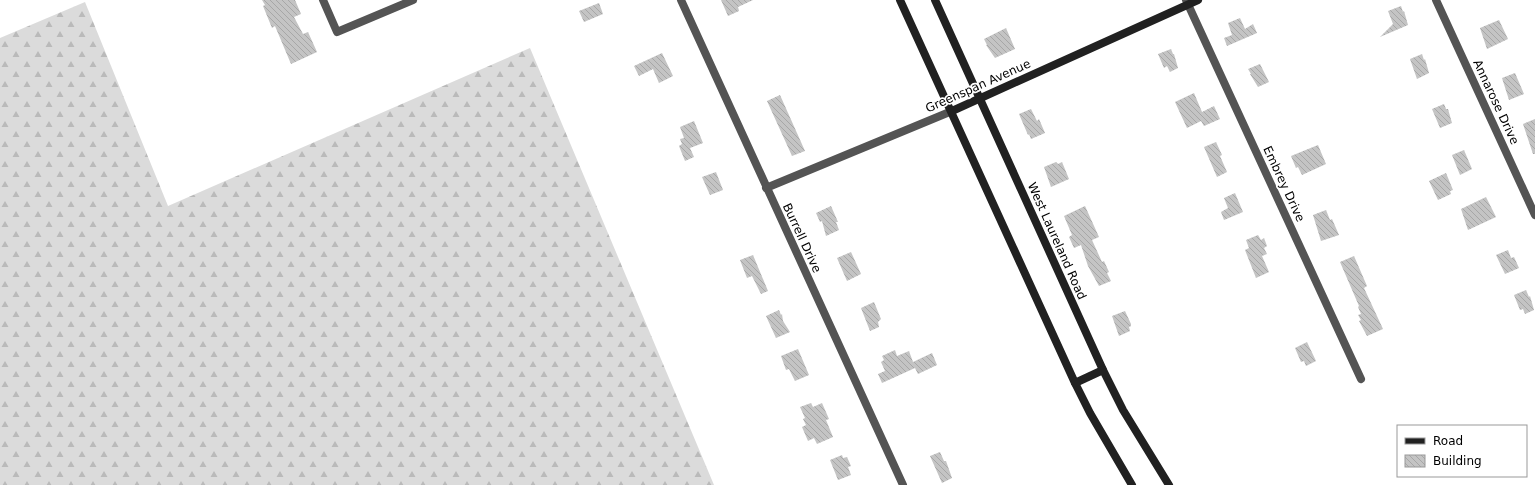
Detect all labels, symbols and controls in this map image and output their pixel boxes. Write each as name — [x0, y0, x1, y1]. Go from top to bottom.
street label: Greenspan Avenue — [923, 57, 1033, 115]
street label: Annarose Drive — [1470, 57, 1522, 147]
street label: Embrey Drive — [1260, 144, 1308, 224]
street label: West Laureland Road — [1025, 180, 1089, 302]
street label: Burrell Drive — [780, 201, 824, 275]
legend — [1397, 425, 1527, 477]
text: Road — [1433, 434, 1463, 448]
text: Building — [1433, 454, 1482, 468]

